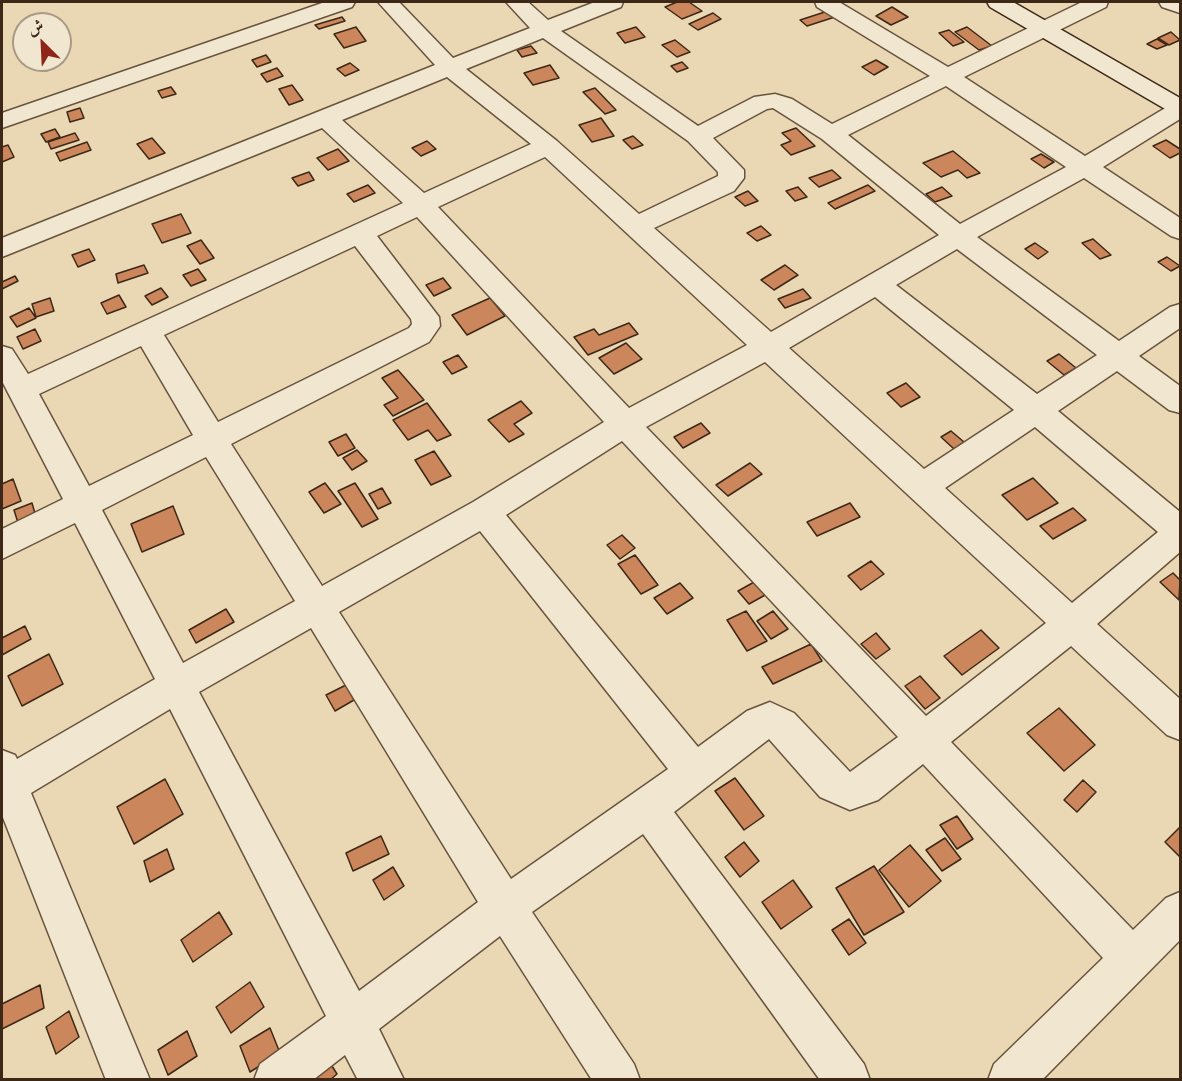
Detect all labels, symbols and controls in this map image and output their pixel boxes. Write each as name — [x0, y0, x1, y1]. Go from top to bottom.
north arrow — [12, 12, 72, 72]
text: ش — [24, 15, 47, 40]

